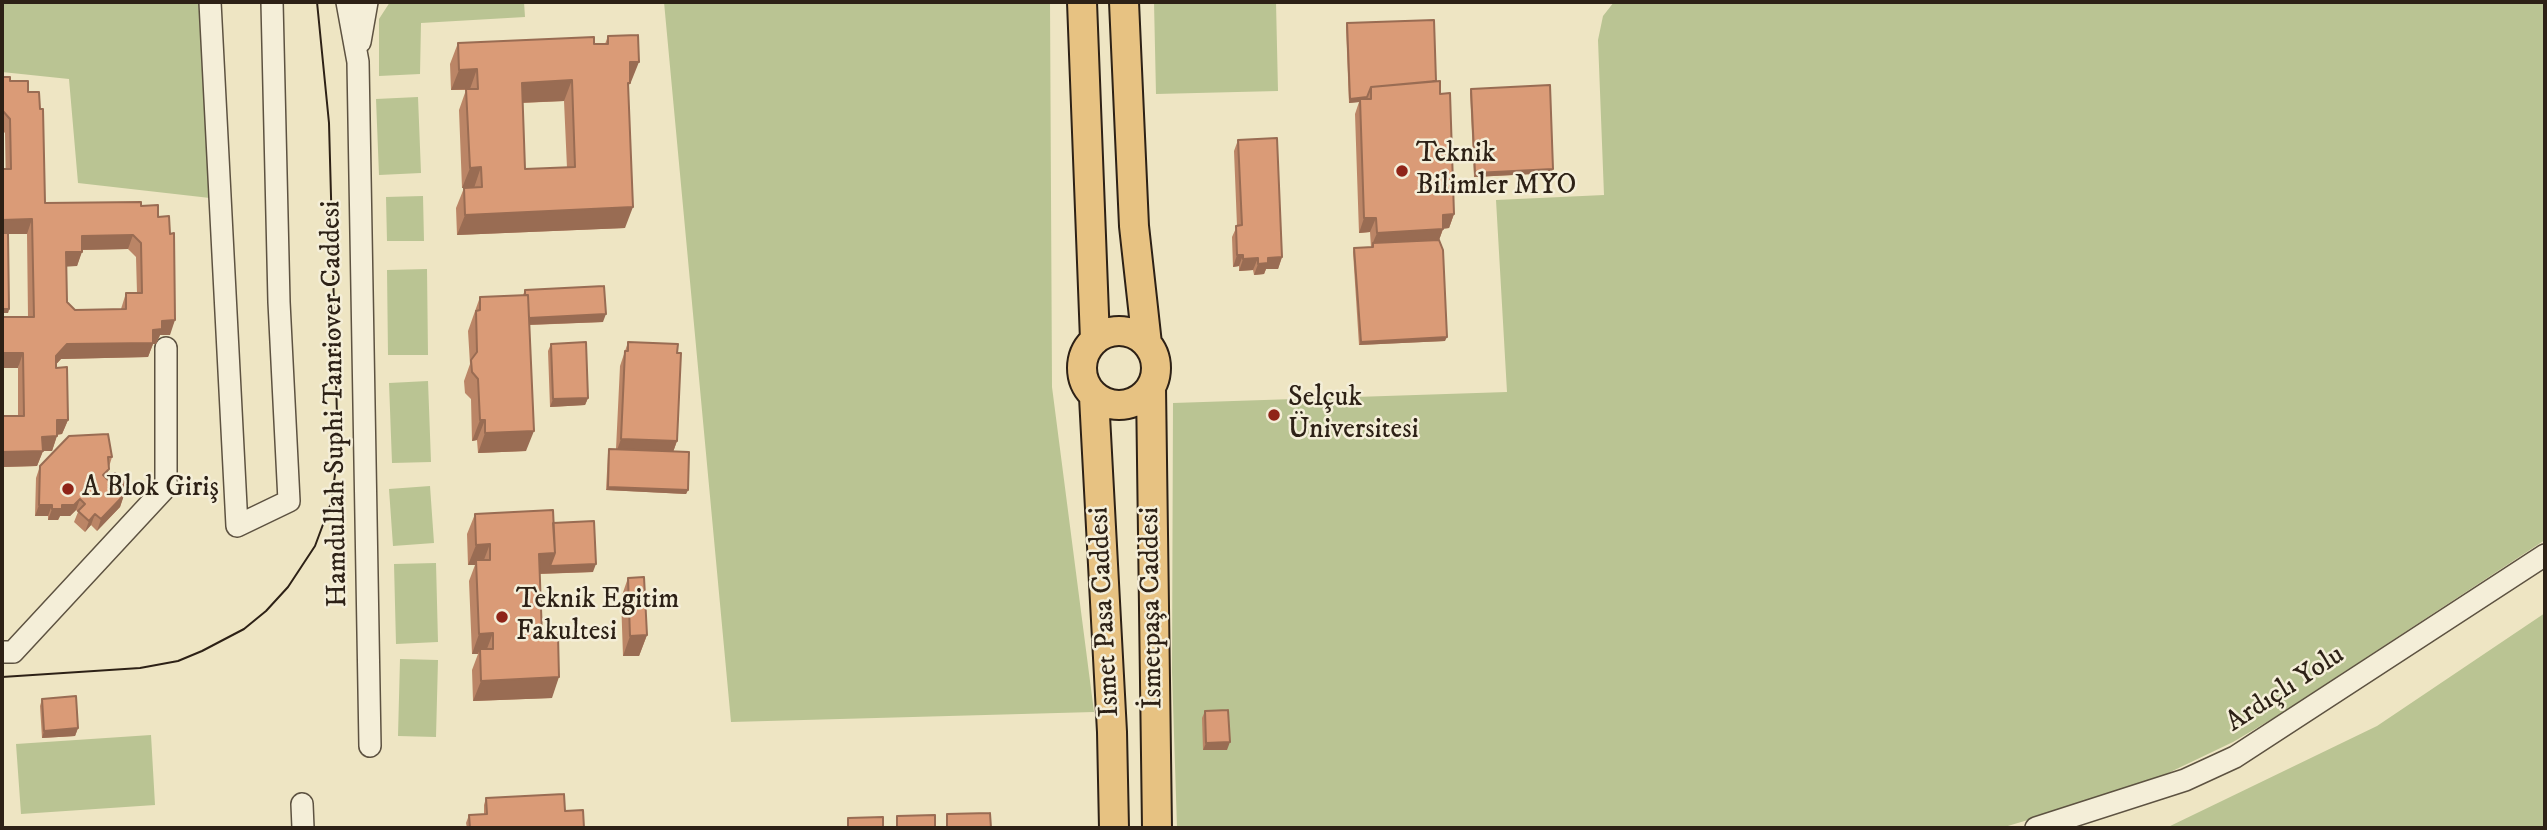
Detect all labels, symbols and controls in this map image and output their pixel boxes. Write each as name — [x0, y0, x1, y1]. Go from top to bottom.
place label: Teknik Bilimler MYO — [1416, 138, 1576, 204]
marker: Teknik Bilimler MYO — [1394, 163, 1410, 179]
street label: Hamdullah Suphi Tanriover Caddesi — [316, 200, 356, 608]
place label: Selçuk Üniversitesi — [1288, 382, 1419, 448]
marker: Selçuk Üniversitesi — [1266, 407, 1282, 423]
place label: A Blok Giriş — [82, 472, 219, 506]
marker: A Blok Giriş — [60, 481, 76, 497]
street label: Ismet Pasa Caddesi — [1084, 506, 1128, 718]
street label: İsmetpaşa Caddesi — [1134, 507, 1172, 709]
place label: Teknik Egitim Fakultesi — [516, 584, 679, 650]
marker: Teknik Egitim Fakultesi — [494, 609, 510, 625]
street label: Ardıçlı Yolu — [2221, 639, 2351, 741]

